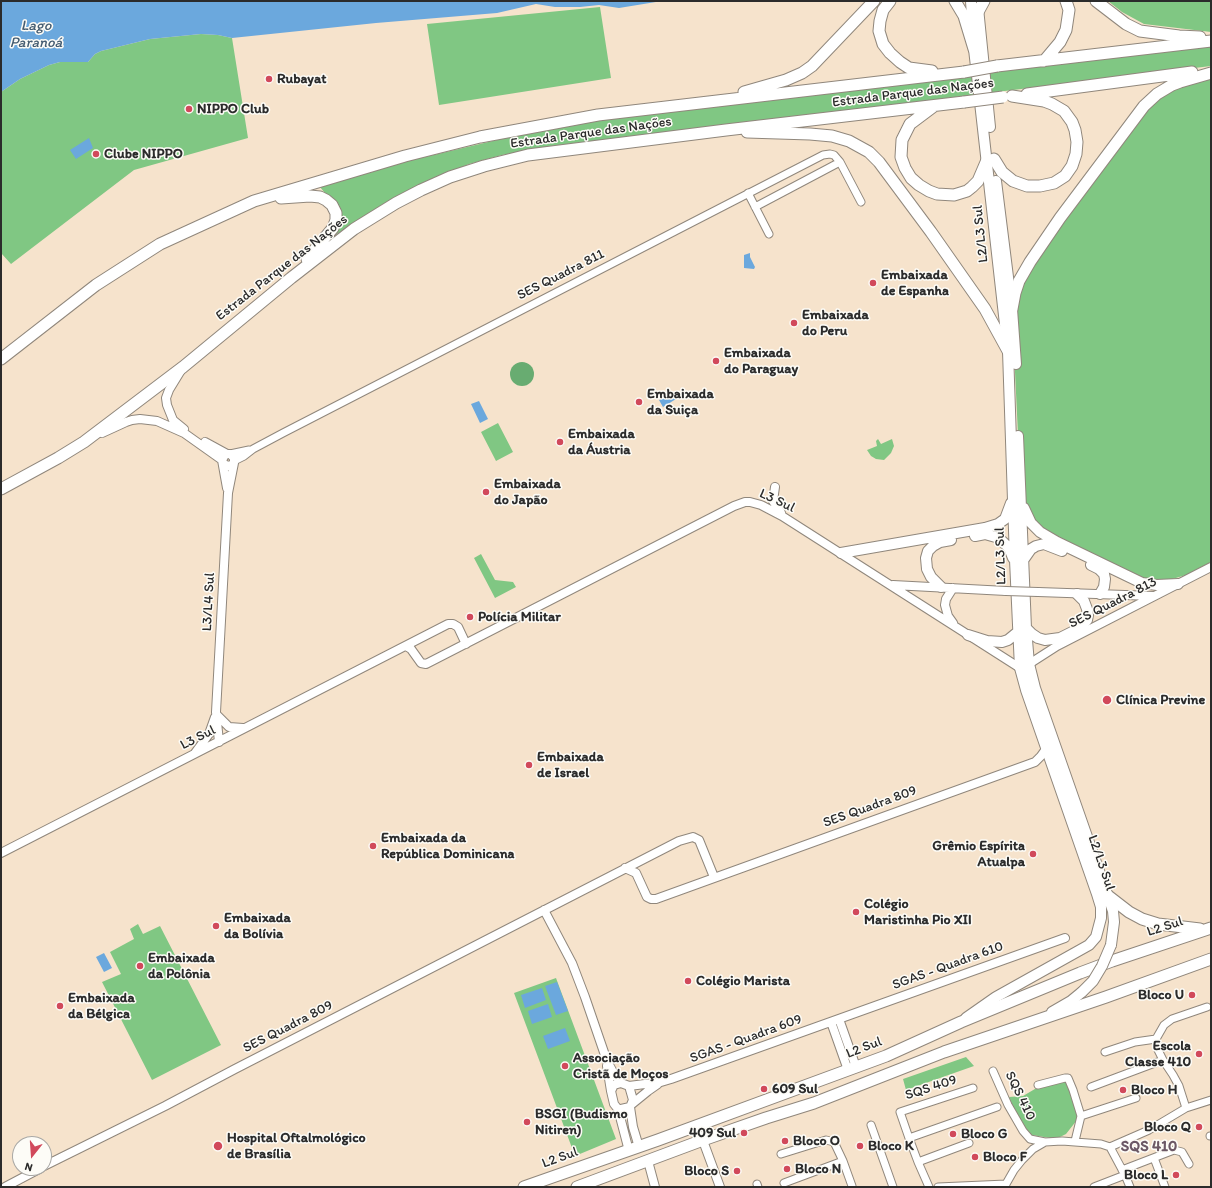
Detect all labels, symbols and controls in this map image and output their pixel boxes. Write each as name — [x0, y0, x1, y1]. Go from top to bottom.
water label: Lago Paranoá — [10, 17, 62, 52]
place label: Rubayat — [277, 71, 326, 87]
marker: Rubayat — [264, 74, 274, 84]
street label: Estrada Parque das Nações — [831, 75, 995, 111]
place label: NIPPO Club — [197, 101, 269, 117]
marker: NIPPO Club — [184, 104, 194, 114]
street label: Estrada Parque das Nações — [509, 113, 673, 153]
place label: Clube NIPPO — [104, 146, 183, 162]
marker: Clube NIPPO — [91, 149, 101, 159]
street label: L2/L3 Sul — [970, 204, 992, 264]
street label: Estrada Parque das Nações — [213, 211, 351, 325]
street label: SES Quadra 811 — [515, 246, 607, 304]
place label: Embaixada de Espanha — [881, 267, 949, 300]
marker: Embaixada de Espanha — [868, 278, 878, 288]
place label: Embaixada do Peru — [802, 307, 869, 340]
marker: Embaixada do Peru — [789, 318, 799, 328]
place label: Embaixada do Paraguay — [724, 345, 798, 378]
marker: Embaixada do Paraguay — [711, 356, 721, 366]
place label: Embaixada da Suiça — [647, 386, 714, 418]
marker: Embaixada da Suiça — [634, 397, 644, 407]
place label: Embaixada da Áustria — [568, 426, 635, 458]
marker: Embaixada da Áustria — [555, 437, 565, 447]
place label: Embaixada do Japão — [494, 476, 561, 508]
street label: L3 Sul — [756, 485, 798, 517]
marker: Embaixada do Japão — [481, 487, 491, 497]
street label: L2/L3 Sul — [992, 527, 1010, 585]
street label: L3/L4 Sul — [199, 572, 219, 632]
street label: SES Quadra 813 — [1066, 574, 1160, 632]
place label: Polícia Militar — [478, 609, 561, 625]
marker: Polícia Militar — [465, 612, 475, 622]
place label: Clínica Previne — [1116, 692, 1205, 708]
marker: Clínica Previne — [1101, 694, 1113, 706]
street label: L3 Sul — [178, 722, 218, 754]
place label: Embaixada de Israel — [537, 749, 604, 782]
marker: Embaixada de Israel — [524, 760, 534, 770]
street label: SES Quadra 809 — [821, 782, 919, 832]
place label: Embaixada da República Dominicana — [381, 830, 514, 862]
street label: L2/L3 Sul — [1084, 833, 1118, 893]
place label: Grêmio Espírita Atualpa — [932, 838, 1025, 870]
marker: Embaixada da República Dominicana — [368, 841, 378, 851]
marker: Grêmio Espírita Atualpa — [1028, 849, 1038, 859]
place label: Colégio Maristinha Pio XII — [864, 896, 972, 928]
marker: Colégio Maristinha Pio XII — [851, 907, 861, 917]
place label: Embaixada da Bolívia — [224, 910, 291, 942]
street label: L2 Sul — [1145, 913, 1185, 941]
marker: Embaixada da Bolívia — [211, 921, 221, 931]
street label: SGAS - Quadra 610 — [890, 938, 1006, 994]
place label: Embaixada da Polônia — [148, 950, 215, 982]
marker: Embaixada da Polônia — [135, 961, 145, 971]
place label: Colégio Marista — [696, 973, 790, 989]
marker: Colégio Marista — [683, 976, 693, 986]
place label: Bloco U — [1138, 987, 1184, 1003]
place label: Embaixada da Bélgica — [68, 990, 135, 1022]
marker: Bloco U — [1187, 990, 1197, 1000]
street label: SES Quadra 809 — [240, 997, 336, 1057]
marker: Embaixada da Bélgica — [55, 1001, 65, 1011]
street label: SGAS - Quadra 609 — [688, 1011, 804, 1067]
street label: L2 Sul — [844, 1034, 884, 1062]
place label: Escola Classe 410 — [1125, 1038, 1191, 1070]
marker: Escola Classe 410 — [1194, 1049, 1204, 1059]
place label: Associação Cristã de Moços — [573, 1050, 669, 1082]
marker: Associação Cristã de Moços — [560, 1061, 570, 1071]
street label: SQS 410 — [1001, 1069, 1039, 1123]
street label: SQS 409 — [903, 1072, 959, 1104]
place label: 609 Sul — [772, 1081, 818, 1097]
place label: Bloco H — [1131, 1082, 1177, 1098]
marker: 609 Sul — [759, 1084, 769, 1094]
marker: Bloco H — [1118, 1085, 1128, 1095]
place label: BSGI (Budismo Nitiren) — [535, 1106, 628, 1138]
marker: BSGI (Budismo Nitiren) — [522, 1117, 532, 1127]
place label: Bloco Q — [1144, 1119, 1191, 1135]
marker: Bloco Q — [1194, 1122, 1204, 1132]
place label: 409 Sul — [689, 1125, 736, 1141]
place label: Bloco G — [961, 1126, 1007, 1142]
marker: 409 Sul — [739, 1128, 749, 1138]
marker: Bloco G — [948, 1129, 958, 1139]
place label: Hospital Oftalmológico de Brasília — [227, 1130, 366, 1162]
place label: Bloco O — [793, 1133, 840, 1149]
north arrow — [12, 1136, 52, 1176]
marker: Bloco O — [780, 1136, 790, 1146]
place label: Bloco K — [868, 1138, 914, 1154]
district label: SQS 410 — [1121, 1138, 1177, 1156]
marker: Hospital Oftalmológico de Brasília — [212, 1140, 224, 1152]
marker: Bloco K — [855, 1141, 865, 1151]
street label: L2 Sul — [540, 1144, 580, 1172]
place label: Bloco F — [983, 1149, 1027, 1165]
marker: Bloco F — [970, 1152, 980, 1162]
text: N — [23, 1160, 34, 1174]
place label: Bloco N — [795, 1161, 841, 1177]
place label: Bloco S — [684, 1163, 729, 1179]
marker: Bloco N — [782, 1164, 792, 1174]
marker: Bloco S — [732, 1166, 742, 1176]
place label: Bloco L — [1124, 1167, 1168, 1183]
marker: Bloco L — [1171, 1170, 1181, 1180]

